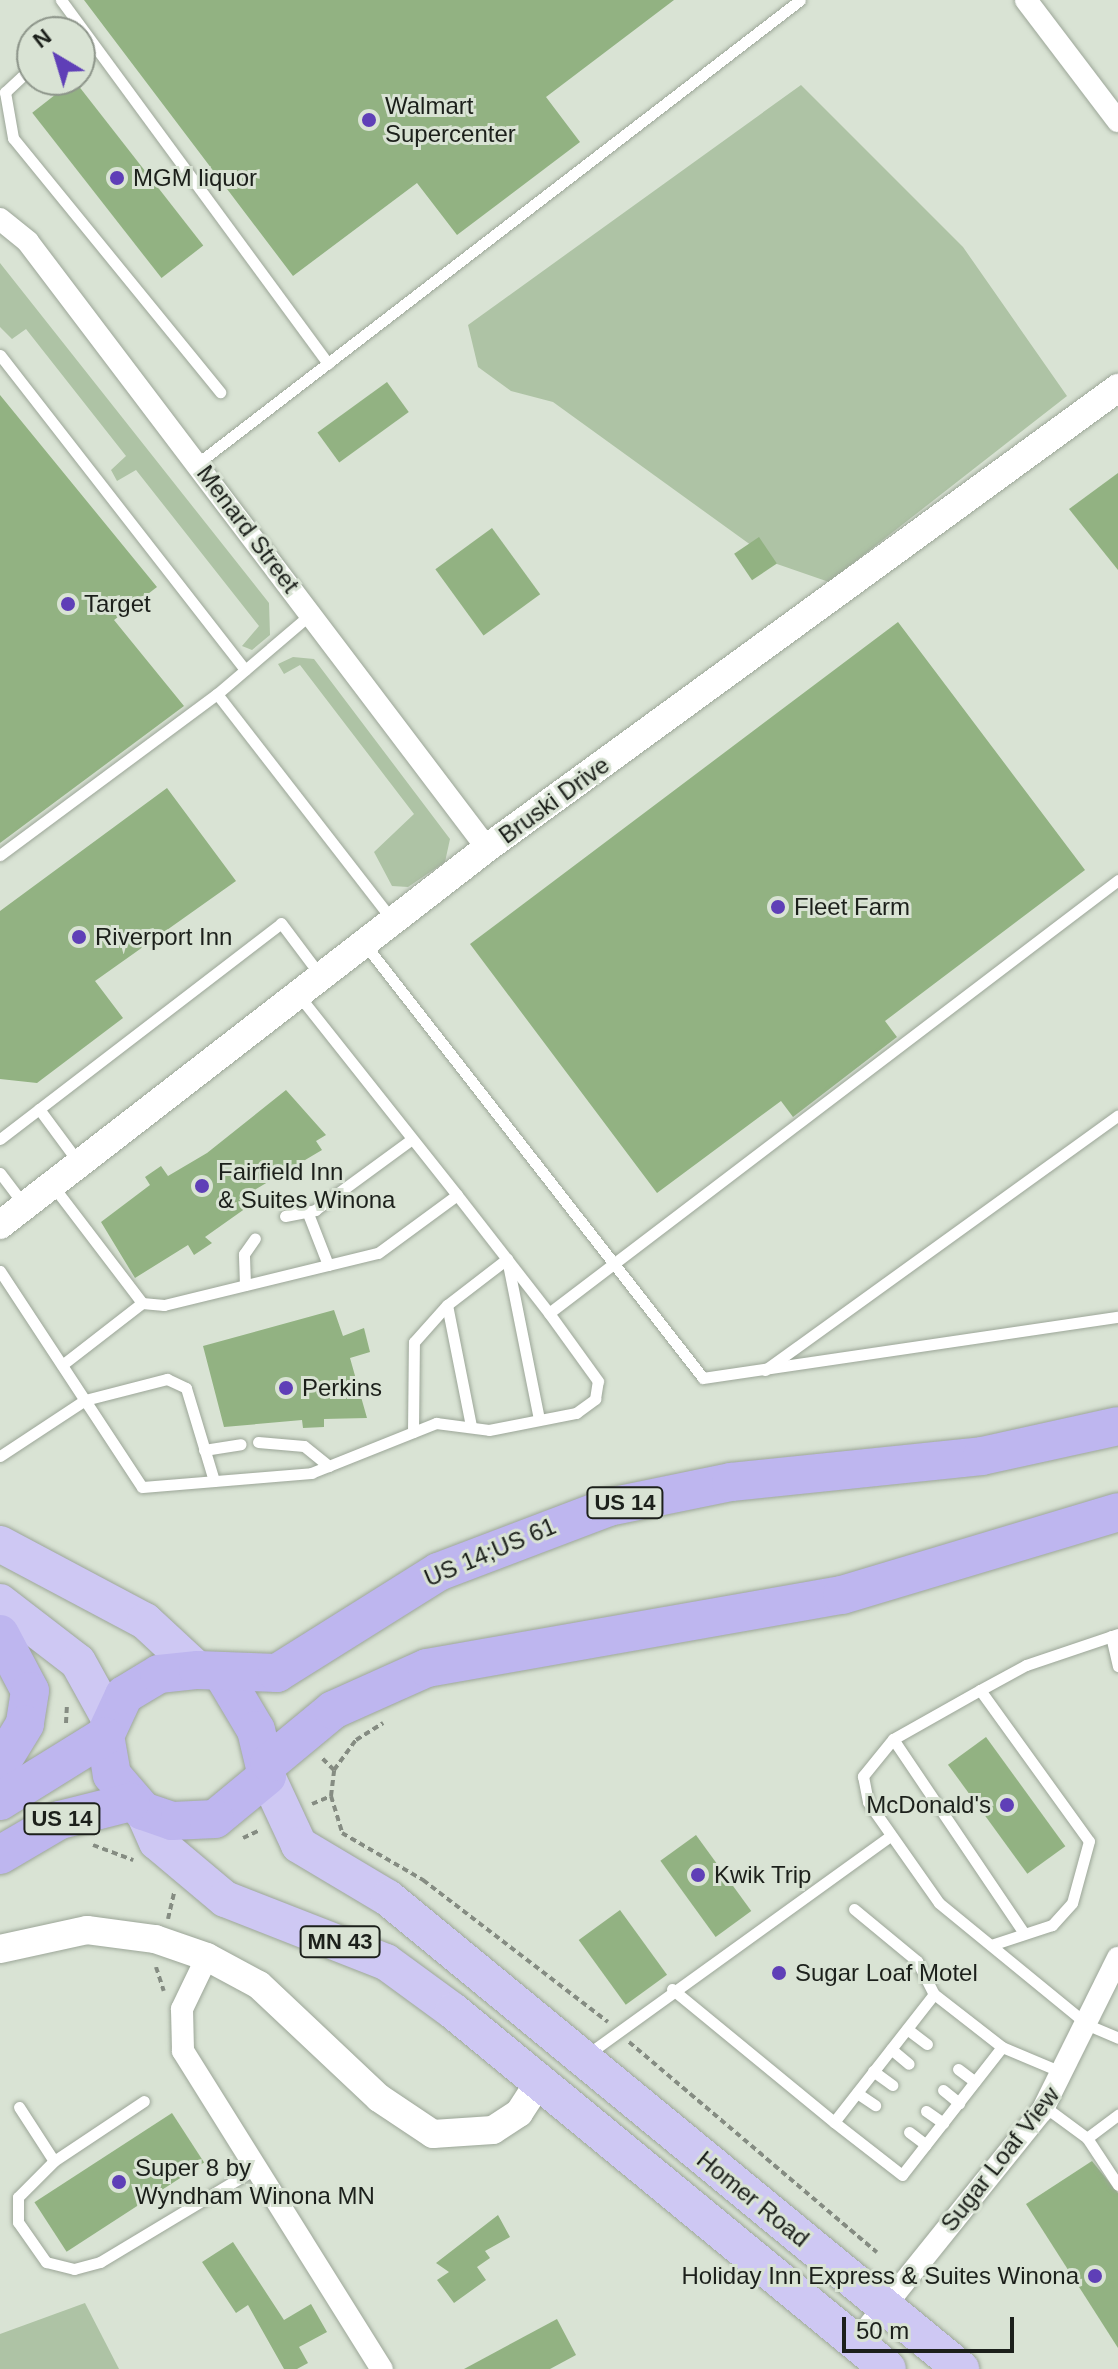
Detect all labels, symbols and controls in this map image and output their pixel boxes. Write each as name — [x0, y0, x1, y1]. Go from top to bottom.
north arrow — [16, 16, 96, 96]
text: N — [28, 24, 56, 53]
place label: Walmart Supercenter — [385, 92, 516, 148]
marker: Walmart Supercenter — [360, 111, 378, 129]
place label: MGM liquor — [133, 164, 257, 192]
marker: MGM liquor — [108, 169, 126, 187]
street label: Menard Street — [191, 460, 305, 598]
place label: Target — [84, 590, 151, 618]
marker: Target — [59, 595, 77, 613]
street label: Bruski Drive — [493, 750, 615, 850]
place label: Fleet Farm — [794, 893, 910, 921]
marker: Fleet Farm — [769, 898, 787, 916]
place label: Riverport Inn — [95, 923, 232, 951]
marker: Riverport Inn — [70, 928, 88, 946]
place label: Fairfield Inn & Suites Winona — [218, 1158, 395, 1214]
marker: Fairfield Inn & Suites Winona — [193, 1177, 211, 1195]
place label: Perkins — [302, 1374, 382, 1402]
marker: Perkins — [277, 1379, 295, 1397]
road number: US 14 — [585, 1485, 665, 1521]
street label: US 14;US 61 — [420, 1511, 560, 1593]
place label: McDonald's — [866, 1791, 991, 1819]
marker: McDonald's — [998, 1796, 1016, 1814]
road number: US 14 — [22, 1801, 102, 1837]
place label: Kwik Trip — [714, 1861, 812, 1889]
marker: Kwik Trip — [689, 1866, 707, 1884]
road number: MN 43 — [298, 1924, 382, 1960]
place label: Sugar Loaf Motel — [795, 1959, 978, 1987]
marker: Sugar Loaf Motel — [770, 1964, 788, 1982]
street label: Sugar Loaf View — [935, 2081, 1065, 2237]
street label: Homer Road — [691, 2145, 815, 2253]
place label: Super 8 by Wyndham Winona MN — [135, 2154, 375, 2210]
marker: Super 8 by Wyndham Winona MN — [110, 2173, 128, 2191]
place label: Holiday Inn Express & Suites Winona — [681, 2262, 1079, 2290]
marker: Holiday Inn Express & Suites Winona — [1086, 2267, 1104, 2285]
scale bar — [846, 2301, 1018, 2351]
text: 50 m — [856, 2317, 909, 2344]

